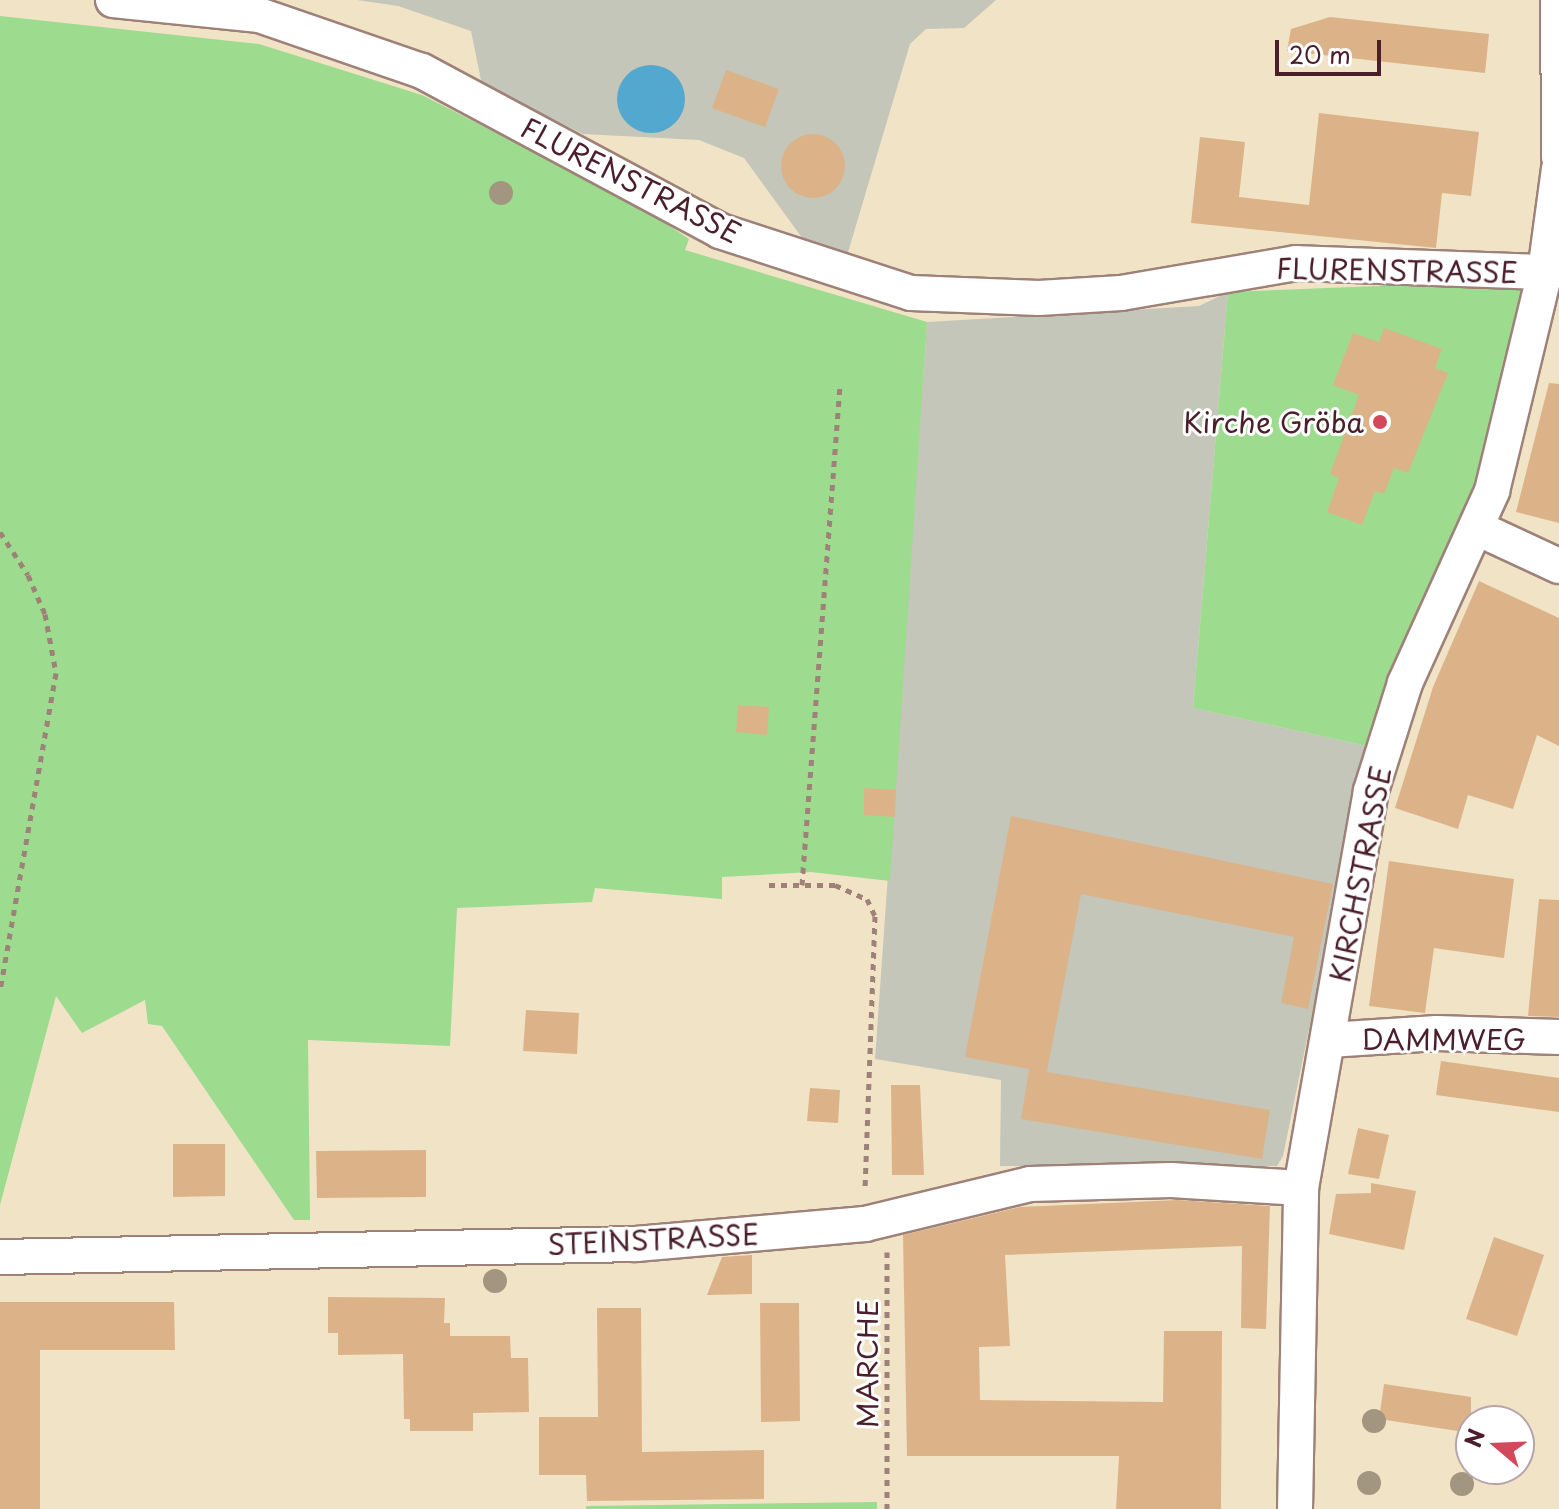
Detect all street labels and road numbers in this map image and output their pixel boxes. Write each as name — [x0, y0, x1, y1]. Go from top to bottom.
street label: FLURENSTRASSE — [515, 110, 747, 250]
street label: FLURENSTRASSE — [1276, 251, 1518, 289]
street label: KIRCHSTRASSE — [1323, 763, 1397, 985]
street label: DAMMWEG — [1362, 1022, 1526, 1056]
street label: STEINSTRASSE — [546, 1217, 760, 1261]
street label: MARCHE — [850, 1300, 884, 1428]

